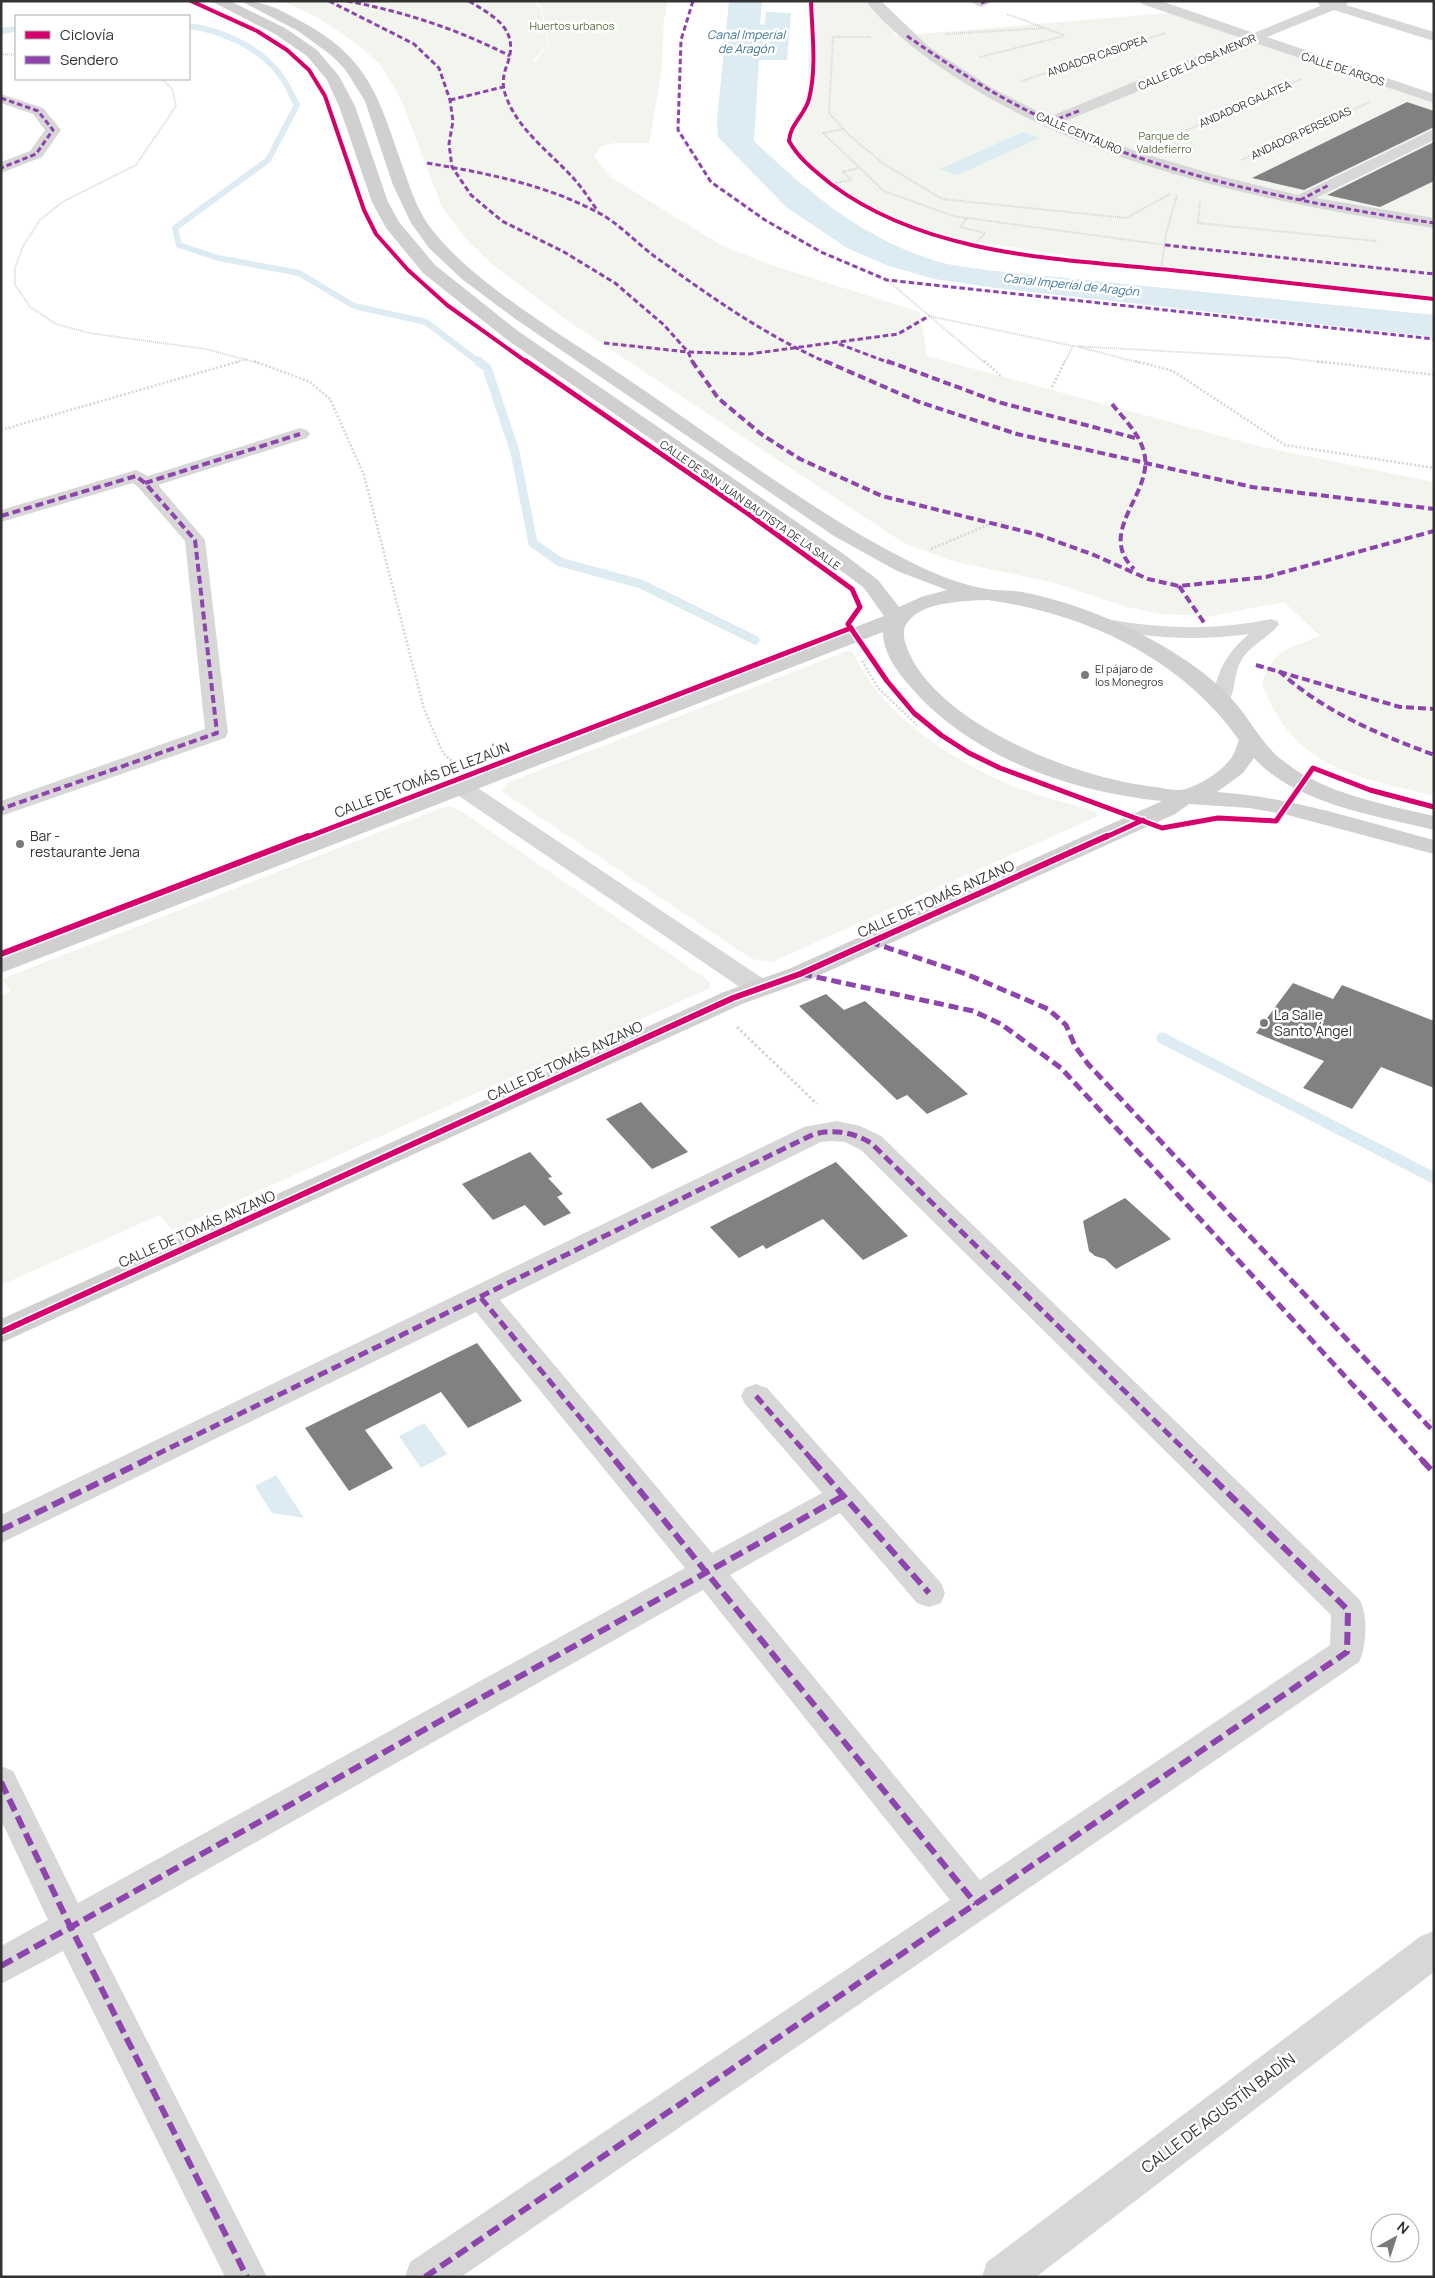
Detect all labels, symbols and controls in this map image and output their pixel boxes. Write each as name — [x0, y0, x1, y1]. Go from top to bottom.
legend — [15, 15, 190, 80]
park label: Huertos urbanos — [530, 18, 615, 33]
text: Ciclovía — [60, 24, 114, 45]
water label: Canal Imperial de Aragón — [707, 26, 787, 57]
street label: CALLE DE LA OSA MENOR — [1136, 30, 1258, 93]
street label: ANDADOR CASIOPEA — [1045, 31, 1149, 80]
street label: CALLE DE ARGOS — [1300, 48, 1387, 89]
text: Sendero — [60, 49, 119, 70]
street label: ANDADOR GALATEA — [1196, 76, 1293, 131]
street label: ANDADOR PERSEIDAS — [1248, 103, 1354, 162]
street label: CALLE CENTAURO — [1034, 108, 1124, 157]
park label: Parque de Valdefierro — [1136, 128, 1192, 156]
water label: Canal Imperial de Aragón — [1002, 269, 1141, 300]
street label: CALLE DE SAN JUAN BAUTISTA DE LA SALLE — [657, 436, 844, 573]
place label: El pájaro de los Monegros — [1095, 661, 1163, 689]
marker: El pájaro de los Monegros — [1079, 669, 1091, 681]
street label: CALLE DE TOMÁS DE LEZAÚN — [332, 737, 512, 822]
place label: Bar - restaurante Jena — [30, 826, 140, 861]
marker: Bar - restaurante Jena — [14, 838, 26, 850]
street label: CALLE DE TOMÁS ANZANO — [854, 855, 1017, 942]
place label: La Salle Santo Ángel — [1274, 1005, 1352, 1040]
street label: CALLE DE TOMÁS ANZANO — [484, 1016, 646, 1105]
marker: La Salle Santo Ángel — [1258, 1017, 1270, 1029]
street label: CALLE DE TOMÁS ANZANO — [115, 1185, 278, 1272]
street label: CALLE DE AGUSTÍN BADÍN — [1137, 2048, 1299, 2178]
north arrow — [1370, 2213, 1420, 2263]
text: N — [1394, 2217, 1413, 2238]

